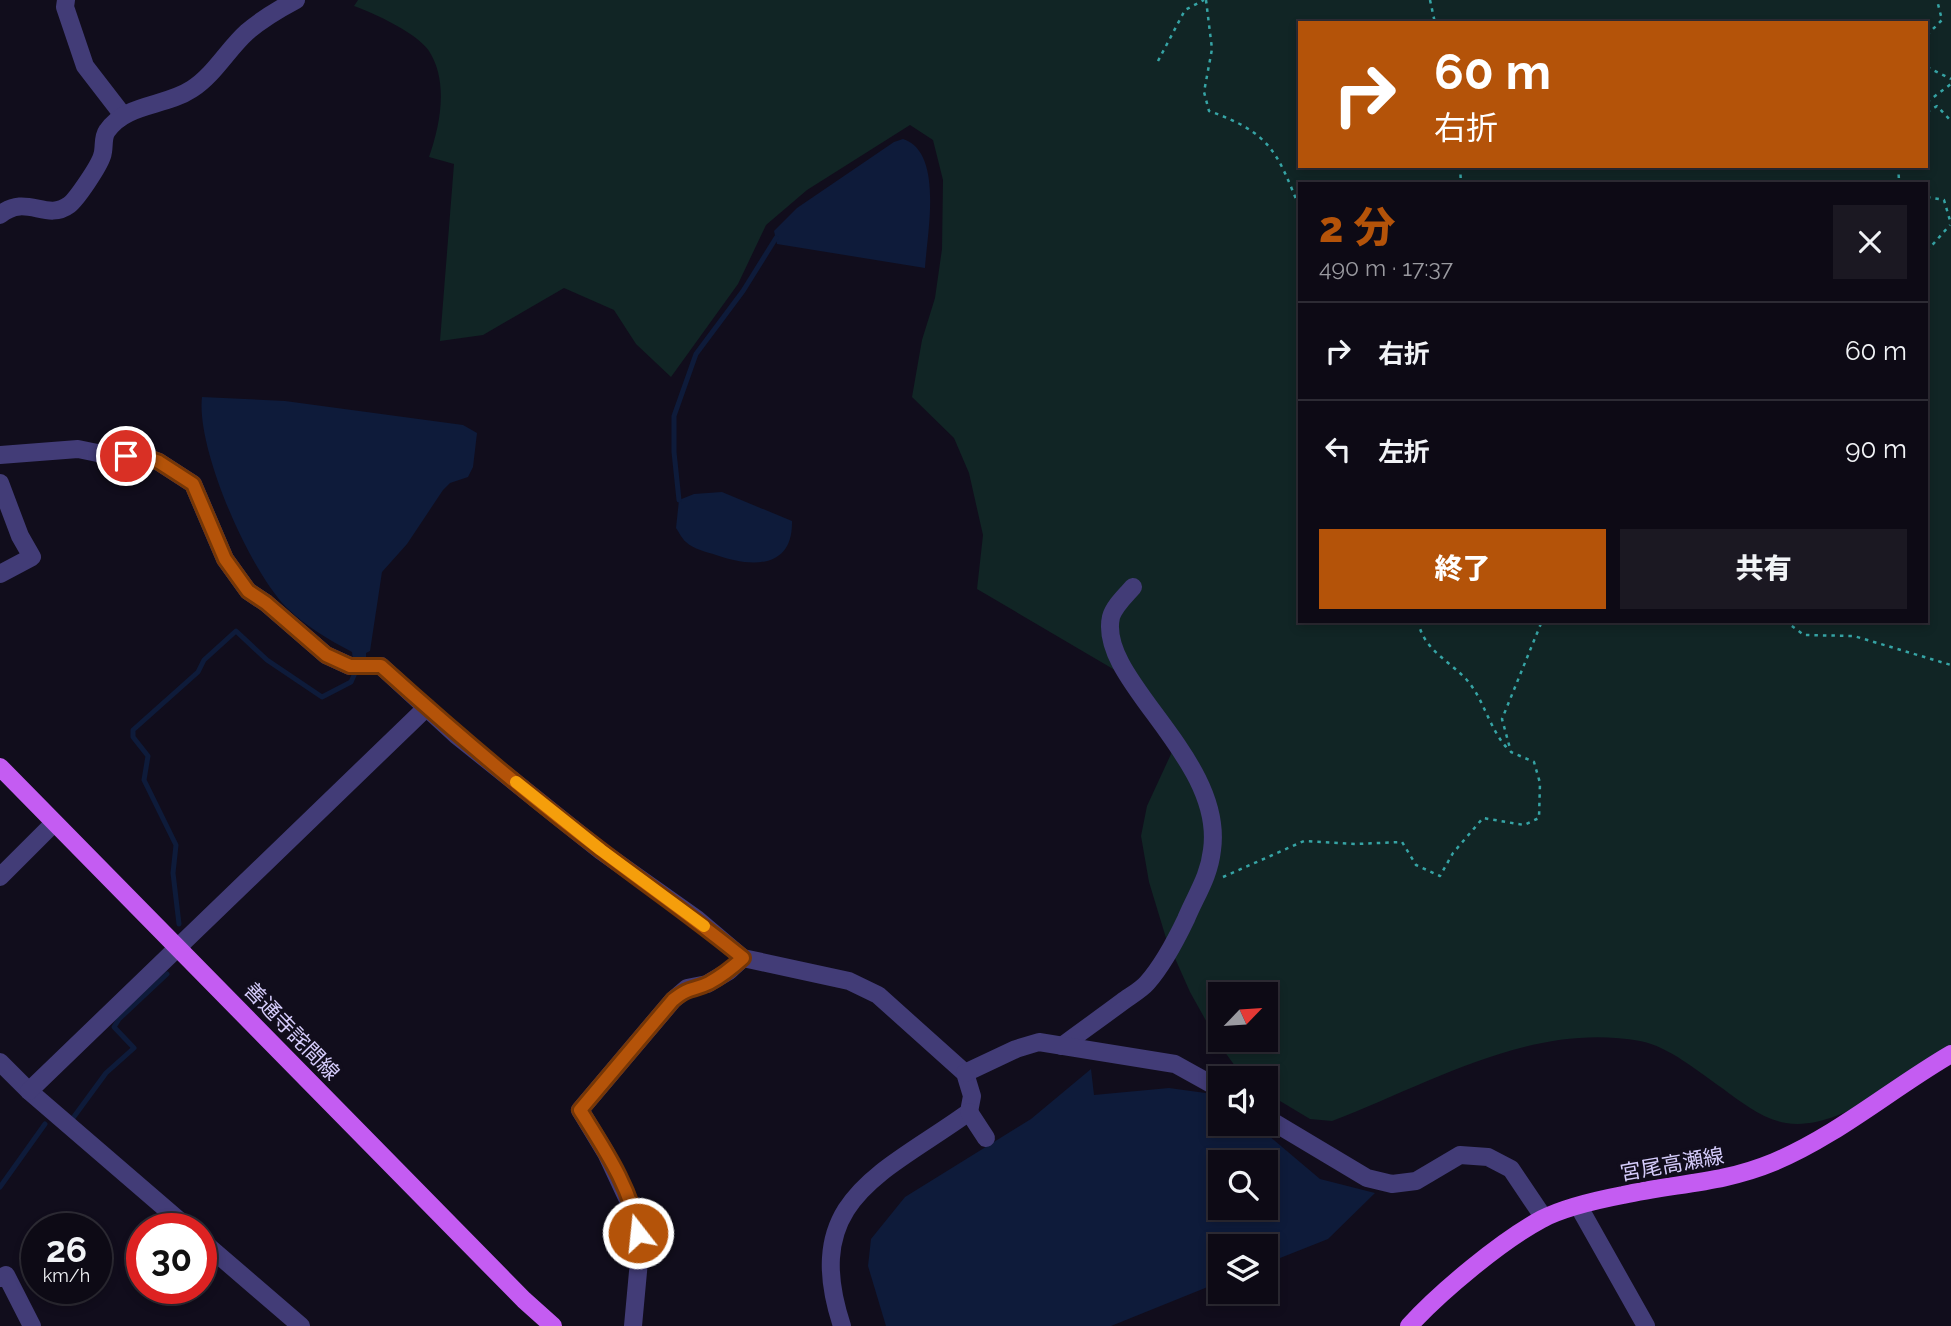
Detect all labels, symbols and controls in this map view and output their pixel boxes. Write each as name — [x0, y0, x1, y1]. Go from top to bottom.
text: 60 m — [1434, 43, 1551, 100]
icon: right — [1319, 49, 1410, 140]
text: 右折 — [1434, 109, 1498, 146]
text: 2 分 — [1319, 203, 1395, 252]
button: close — [1833, 205, 1907, 279]
text: 490 m · 17:37 — [1319, 254, 1453, 281]
icon: right — [1319, 332, 1357, 370]
text: 60 m — [1845, 336, 1907, 366]
text: 右折 — [1378, 339, 1430, 369]
pin — [96, 426, 156, 486]
icon: left — [1319, 430, 1357, 468]
text: 90 m — [1845, 434, 1907, 464]
icon: arrive — [107, 437, 145, 475]
text: 左折 — [1378, 437, 1430, 467]
button: 終了 — [1319, 529, 1606, 609]
button: 共有 — [1620, 529, 1907, 609]
street label: 善通寺詫間線 — [239, 977, 345, 1085]
north arrow — [1208, 982, 1278, 1052]
map controls — [1208, 982, 1278, 1304]
button: sound — [1208, 1066, 1278, 1136]
street label: 宮尾高瀬線 — [1618, 1143, 1726, 1185]
button: search — [1208, 1150, 1278, 1220]
position arrow — [601, 1196, 675, 1270]
speed limit sign: 30 — [126, 1213, 217, 1304]
text: 26 — [46, 1229, 87, 1270]
button: layers — [1208, 1234, 1278, 1304]
text: km/h — [43, 1265, 90, 1286]

